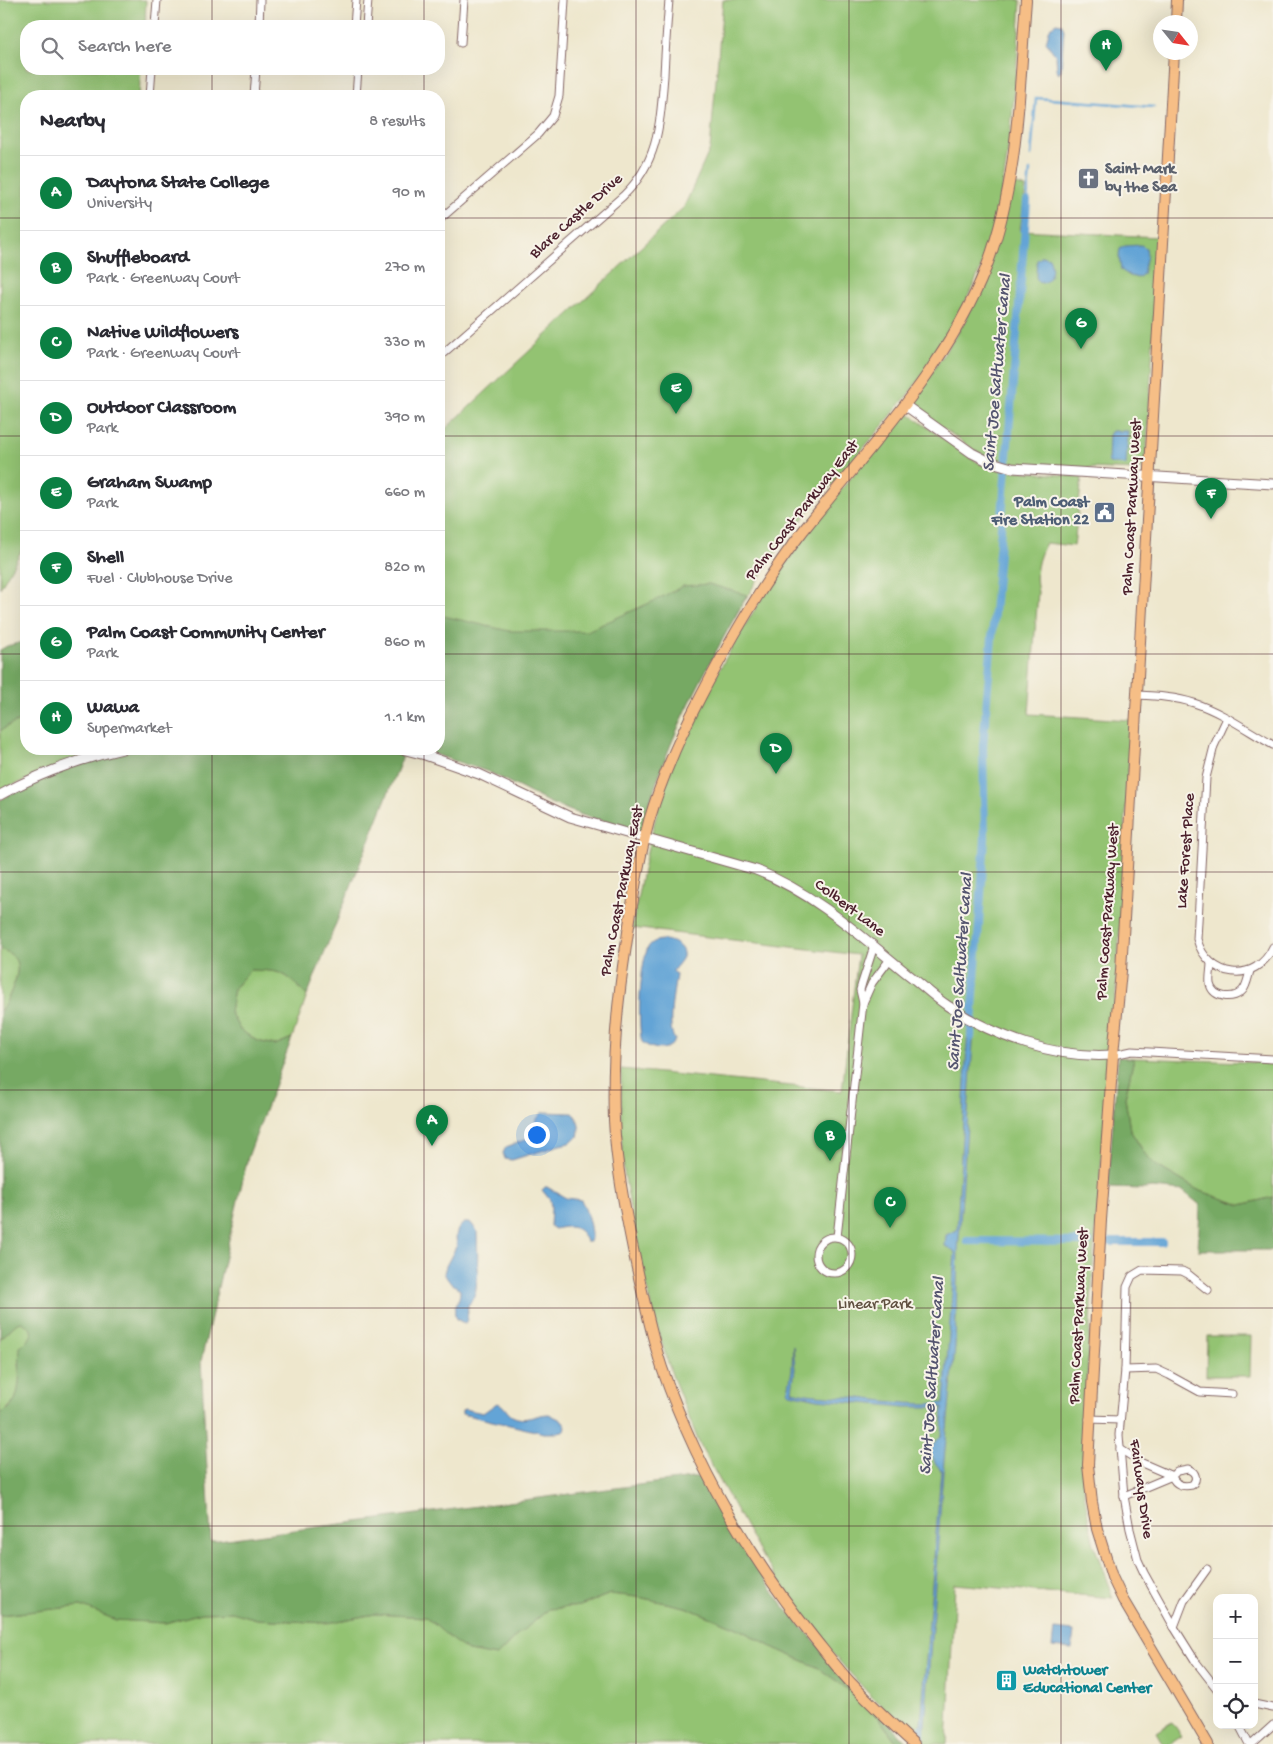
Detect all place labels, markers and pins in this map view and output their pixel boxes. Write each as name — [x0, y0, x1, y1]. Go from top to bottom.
pin: H — [1090, 30, 1122, 71]
place label: Saint Mark by the Sea — [1104, 161, 1178, 198]
church icon: Saint Mark by the Sea — [1077, 167, 1101, 191]
pin: G — [1065, 308, 1097, 349]
pin: E — [660, 373, 692, 414]
pin: F — [1195, 478, 1227, 519]
place label: Palm Coast Fire Station 22 — [990, 494, 1090, 531]
public building icon: Palm Coast Fire Station 22 — [1093, 500, 1117, 524]
pin: D — [760, 733, 792, 774]
pin: A — [416, 1105, 448, 1146]
pin: B — [814, 1120, 846, 1161]
pin: C — [874, 1187, 906, 1228]
place label: Watchtower Educational Center — [1022, 1662, 1154, 1699]
building icon: Watchtower Educational Center — [995, 1668, 1019, 1692]

